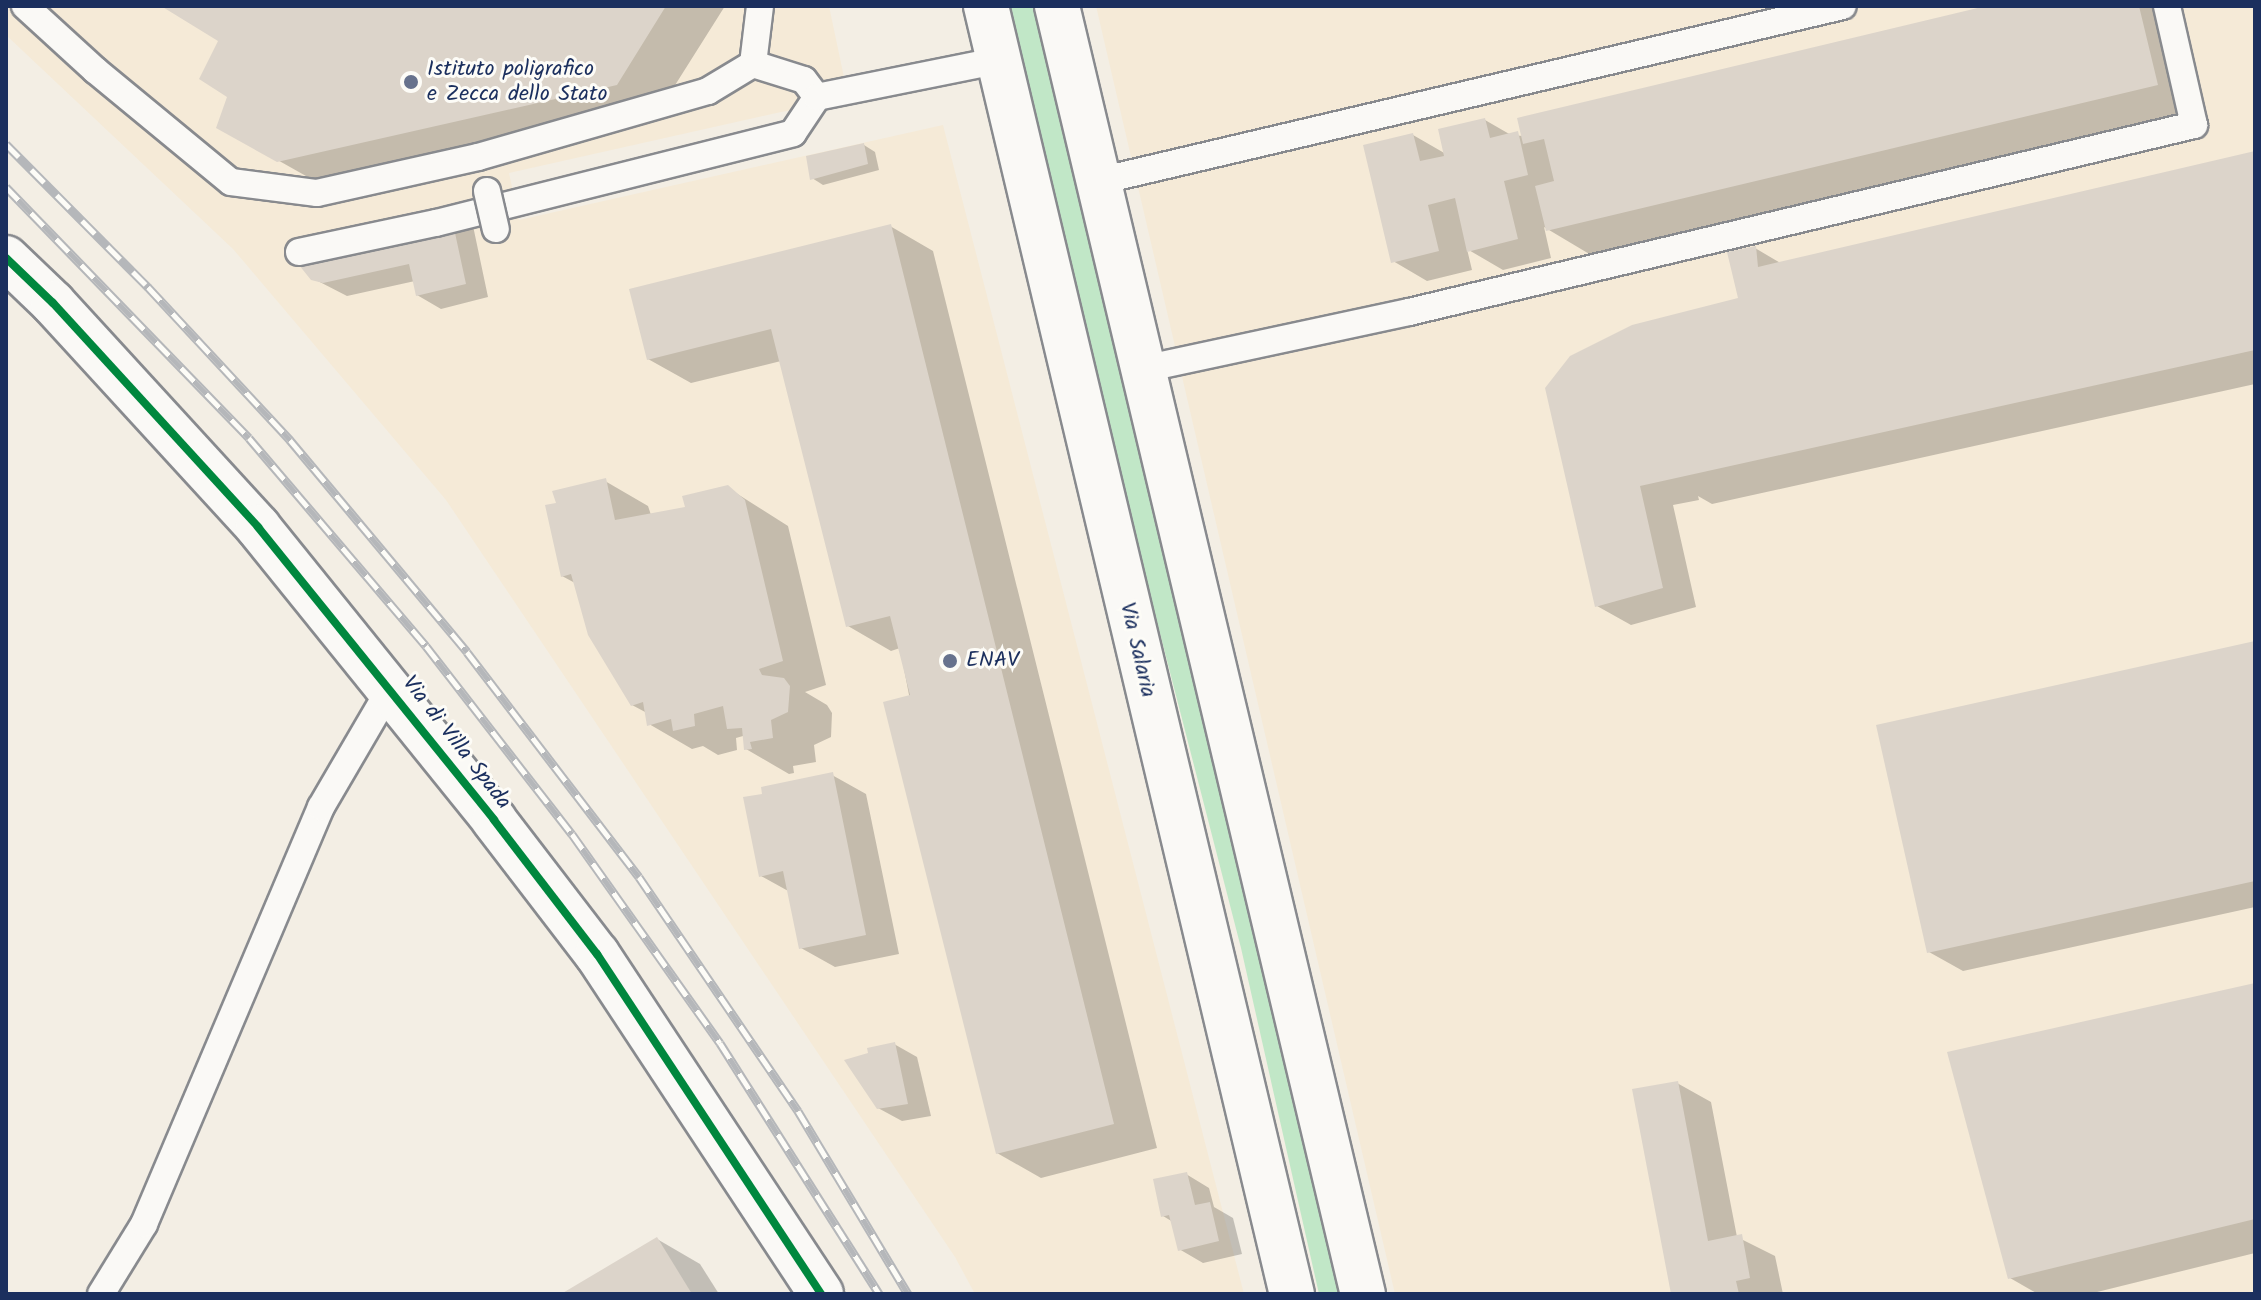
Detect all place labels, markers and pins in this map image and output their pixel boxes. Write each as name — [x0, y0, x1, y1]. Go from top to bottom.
place label: Istituto poligrafico e Zecca dello Stato — [427, 56, 607, 108]
marker: Istituto poligrafico e Zecca dello Stato — [402, 73, 420, 91]
place label: ENAV — [966, 648, 1019, 674]
marker: ENAV — [941, 652, 959, 670]

